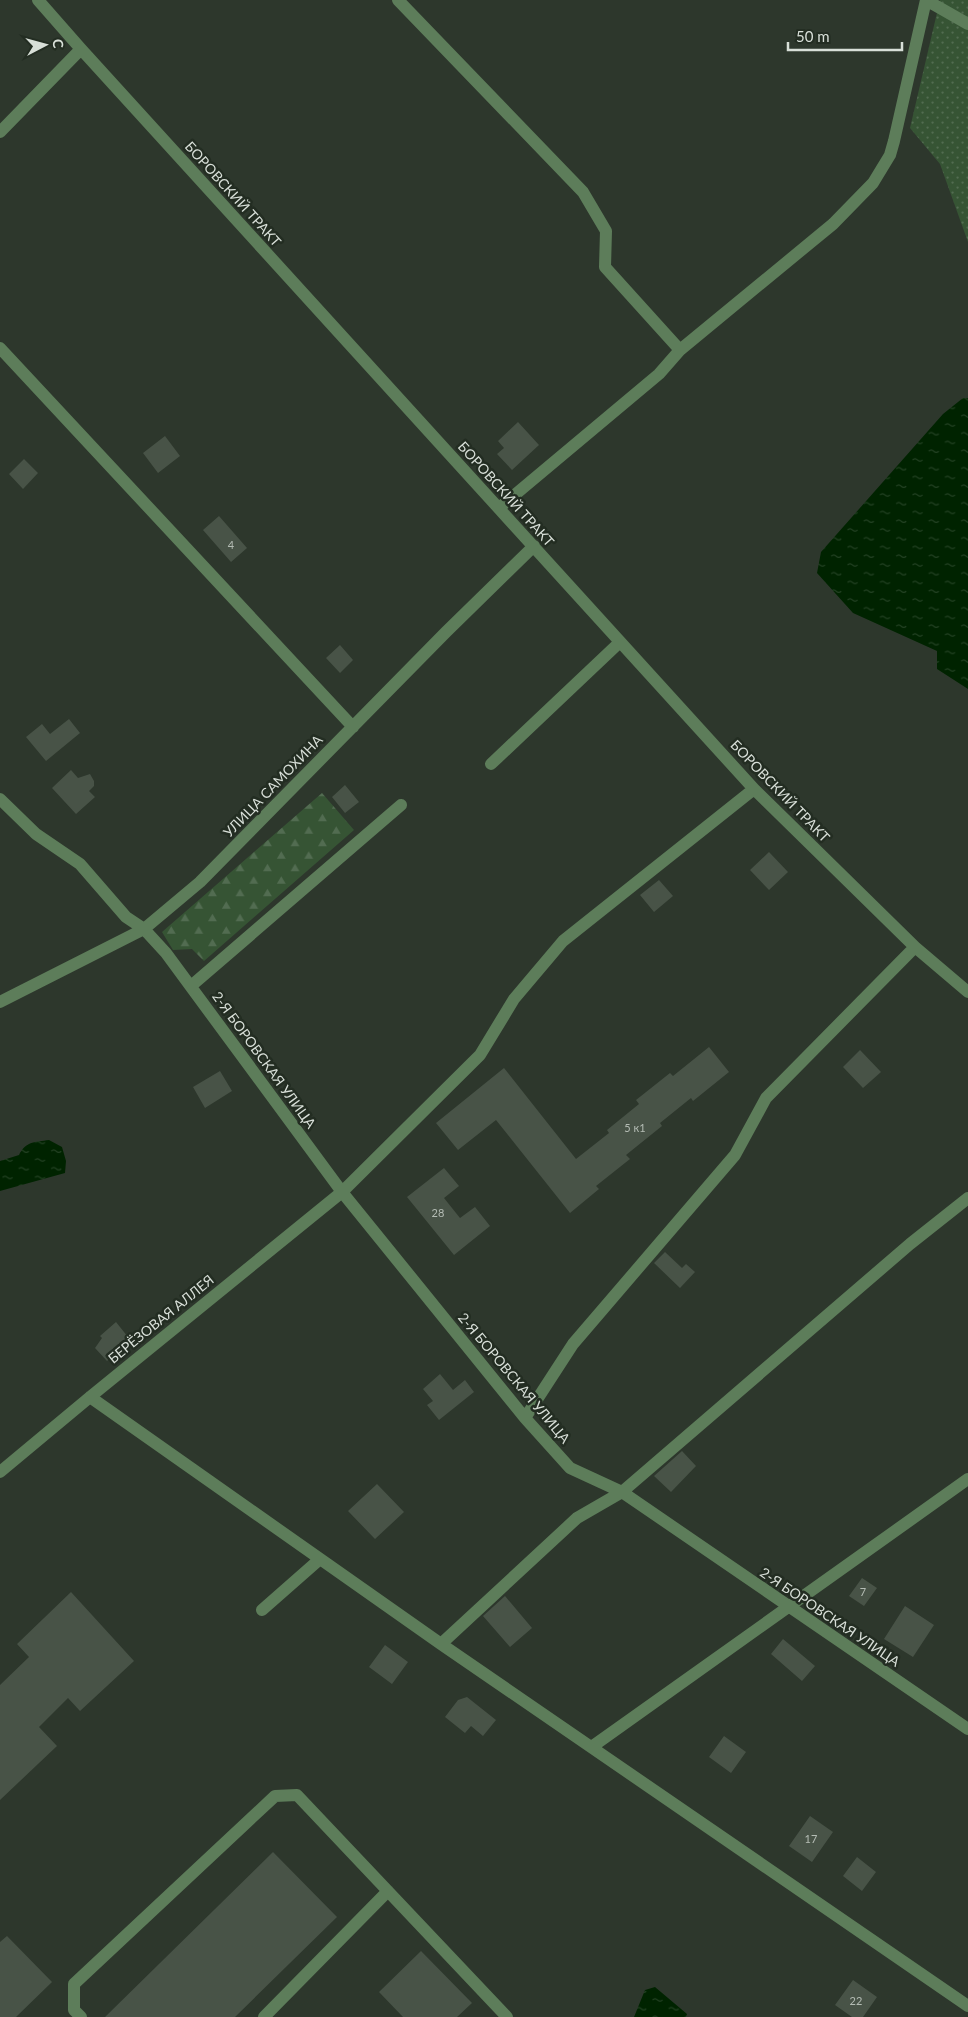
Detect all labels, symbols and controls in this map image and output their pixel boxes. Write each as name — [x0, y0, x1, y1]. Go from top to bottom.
north arrow — [20, 20, 70, 70]
scale bar — [788, 20, 902, 52]
text: 50 m — [796, 27, 830, 45]
text: С — [49, 38, 67, 50]
street label: БОРОВСКИЙ ТРАКТ — [182, 138, 285, 250]
street label: БОРОВСКИЙ ТРАКТ — [455, 438, 558, 550]
house number: 4 — [228, 538, 235, 551]
street label: УЛИЦА САМОХИНА — [220, 731, 326, 840]
street label: БОРОВСКИЙ ТРАКТ — [727, 736, 834, 846]
street label: 2-Я БОРОВСКАЯ УЛИЦА — [209, 988, 320, 1132]
house number: 5 к1 — [624, 1121, 646, 1134]
house number: 28 — [432, 1206, 444, 1219]
street label: БЕРЁЗОВАЯ АЛЛЕЯ — [104, 1271, 217, 1366]
street label: 2-Я БОРОВСКАЯ УЛИЦА — [455, 1309, 574, 1447]
street label: 2-Я БОРОВСКАЯ УЛИЦА — [757, 1563, 904, 1670]
house number: 7 — [860, 1585, 866, 1598]
house number: 17 — [805, 1832, 817, 1845]
house number: 22 — [850, 1994, 862, 2007]

